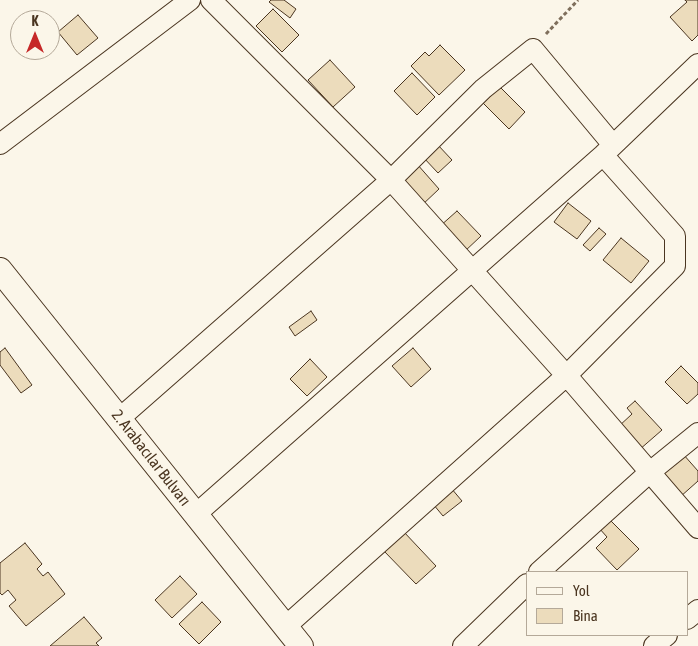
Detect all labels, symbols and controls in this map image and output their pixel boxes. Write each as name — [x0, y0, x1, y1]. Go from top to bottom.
north arrow — [10, 10, 60, 60]
text: K — [32, 13, 38, 29]
street label: 2. Arabacılar Bulvarı — [107, 406, 195, 510]
legend — [526, 571, 688, 636]
text: Yol — [573, 582, 590, 599]
text: Bina — [573, 607, 598, 624]

